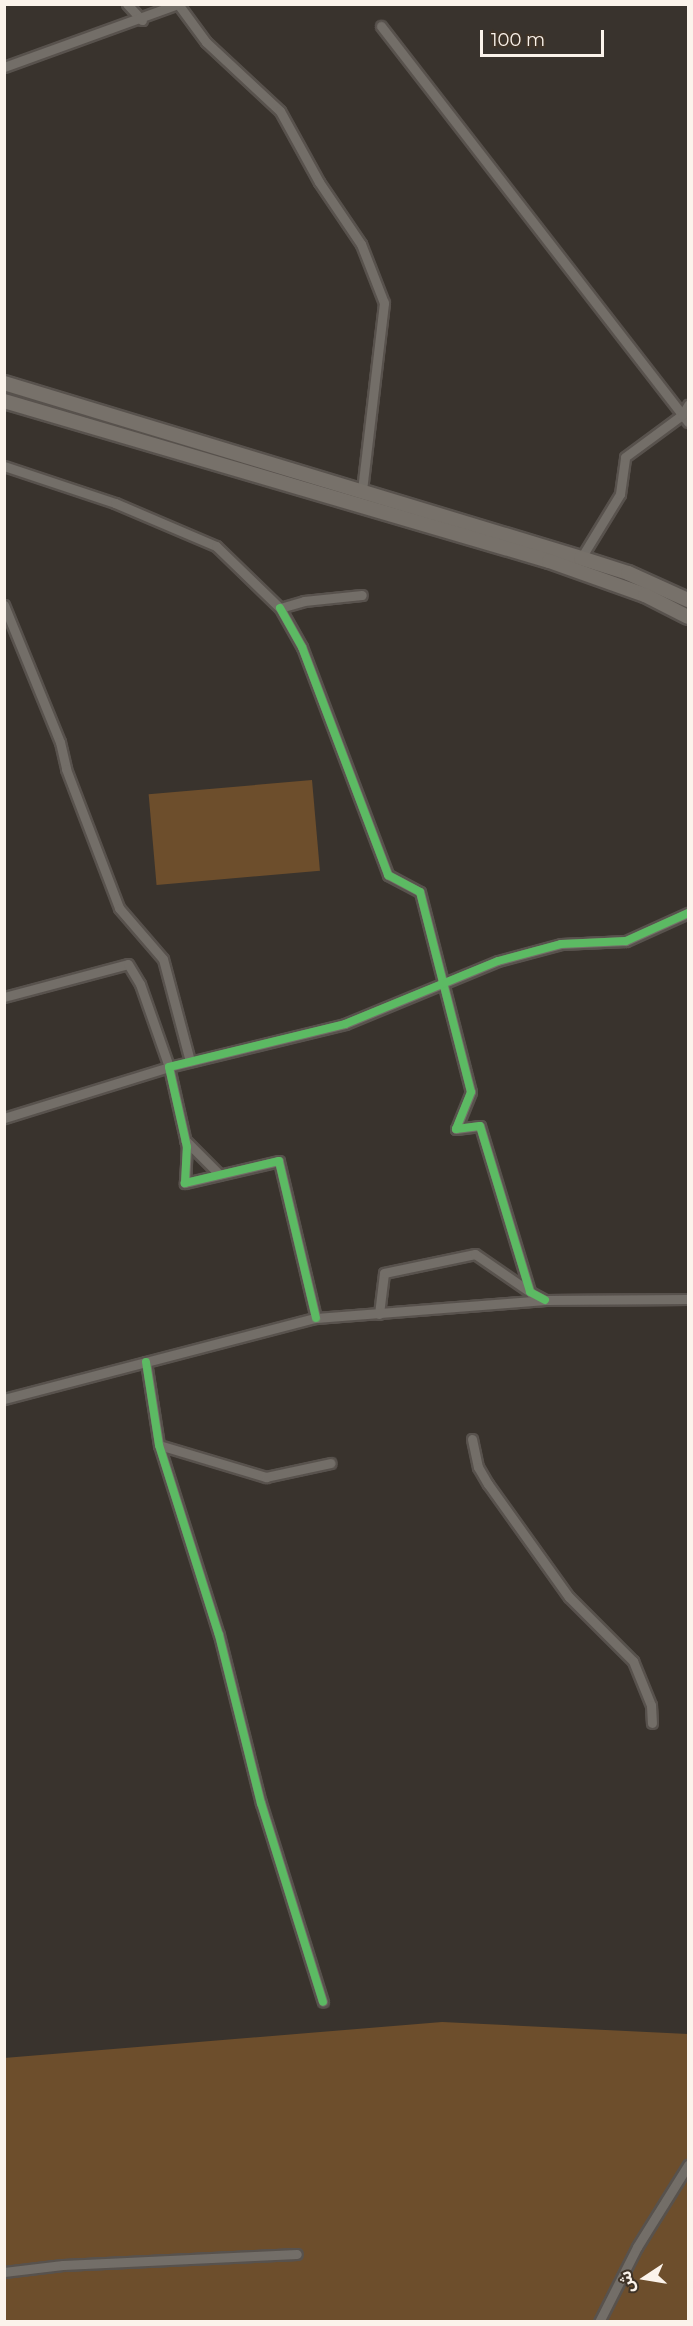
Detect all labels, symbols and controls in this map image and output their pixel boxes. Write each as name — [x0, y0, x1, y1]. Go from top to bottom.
scale bar — [483, 18, 608, 56]
text: 100 m — [491, 29, 545, 51]
north arrow — [615, 2248, 675, 2308]
text: ش — [615, 2269, 638, 2295]

